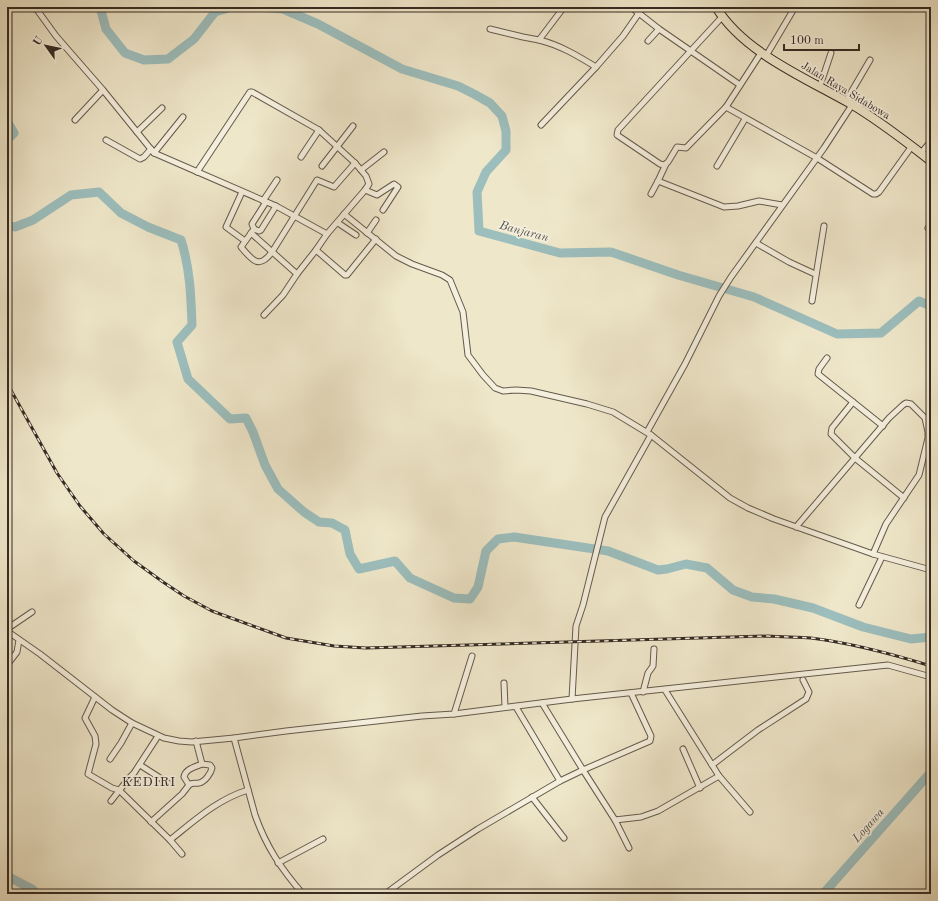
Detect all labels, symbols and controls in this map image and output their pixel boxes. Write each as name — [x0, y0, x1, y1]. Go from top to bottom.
north arrow — [26, 26, 66, 66]
scale bar — [784, 26, 859, 52]
text: U — [32, 34, 46, 48]
text: 100 m — [790, 35, 824, 47]
street label: Jalan Raya Sidabowa — [799, 60, 892, 122]
water label: Banjaran — [497, 219, 550, 244]
district label: KEDIRI — [122, 776, 176, 789]
water label: Logawa — [850, 806, 887, 846]

